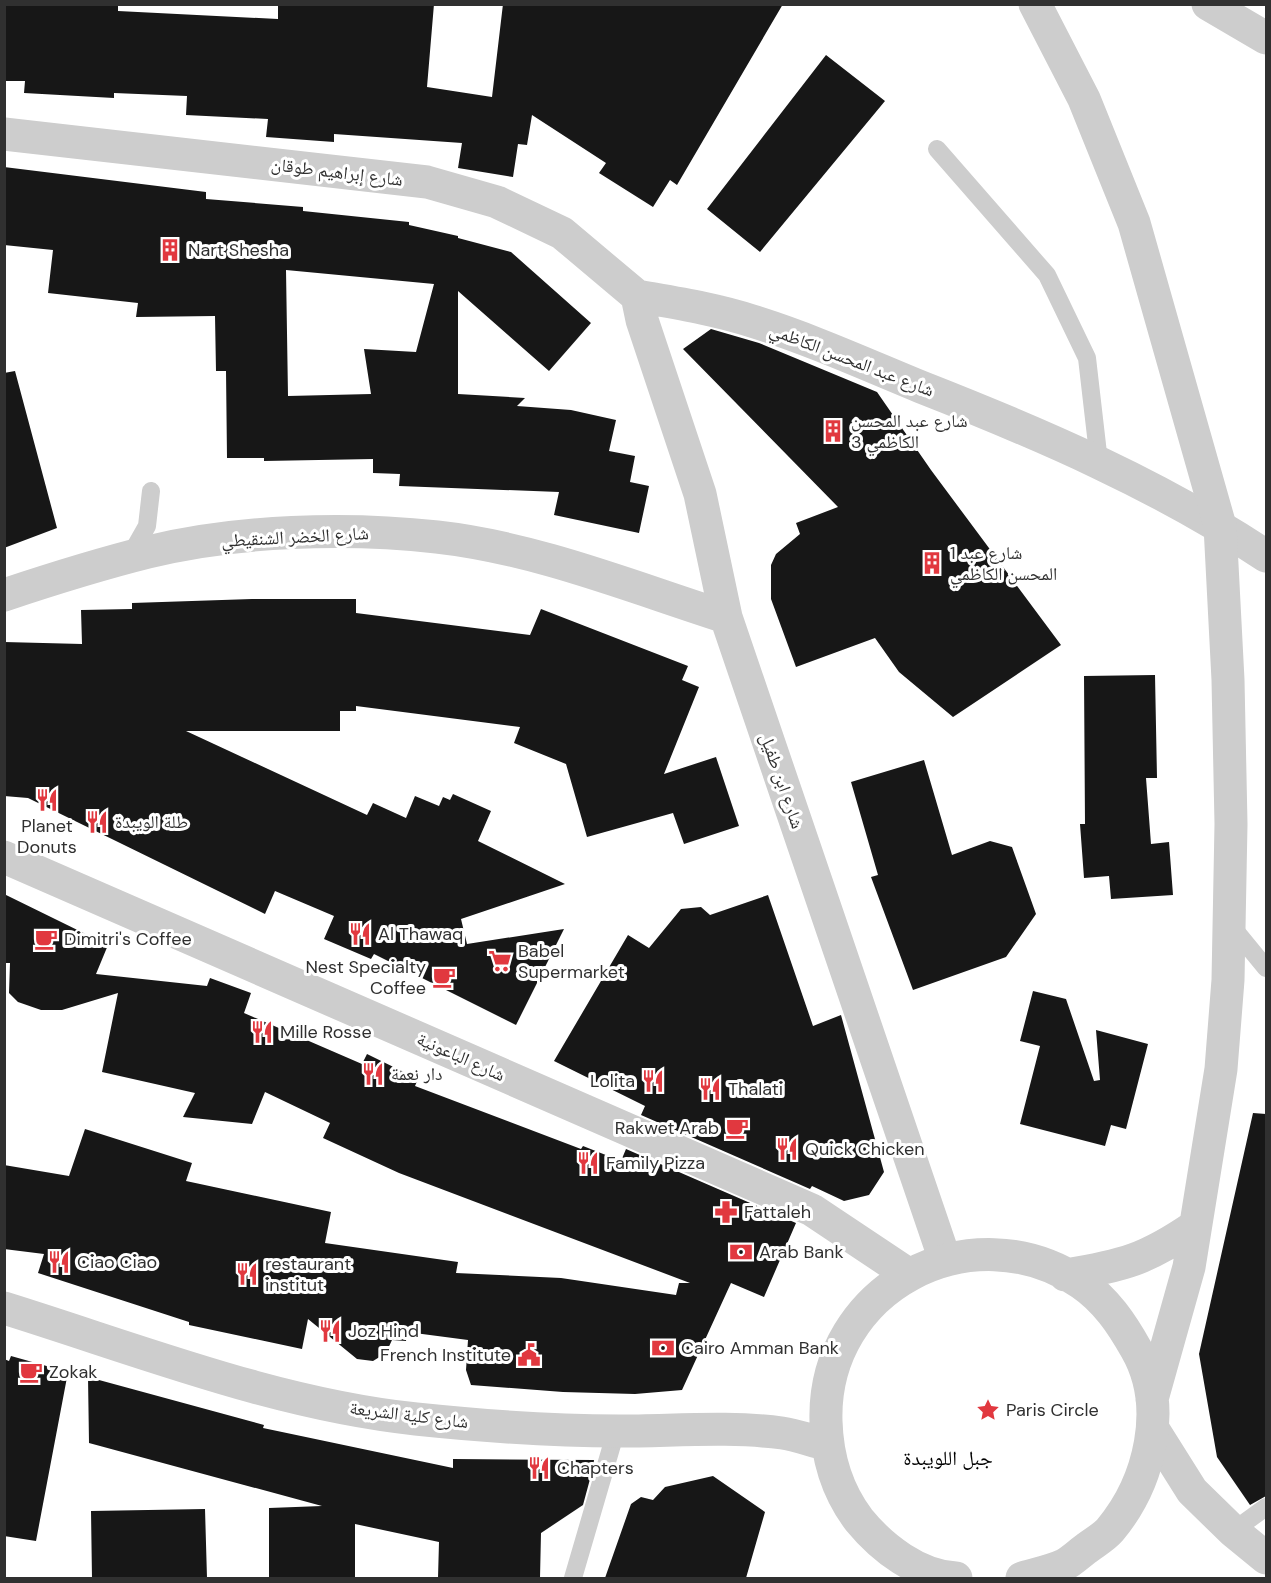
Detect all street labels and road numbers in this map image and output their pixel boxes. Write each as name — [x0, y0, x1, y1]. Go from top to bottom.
street label: شارع إبراهيم طوقان — [270, 152, 404, 192]
street label: شارع عبد المحسن الكاظمي — [766, 318, 938, 405]
street label: شارع الخضر الشنقيطي — [221, 521, 369, 555]
street label: شارع ابن طفيل — [754, 730, 810, 832]
street label: شارع الباعونية — [413, 1027, 509, 1087]
street label: شارع كلية الشريعة — [348, 1396, 470, 1434]

